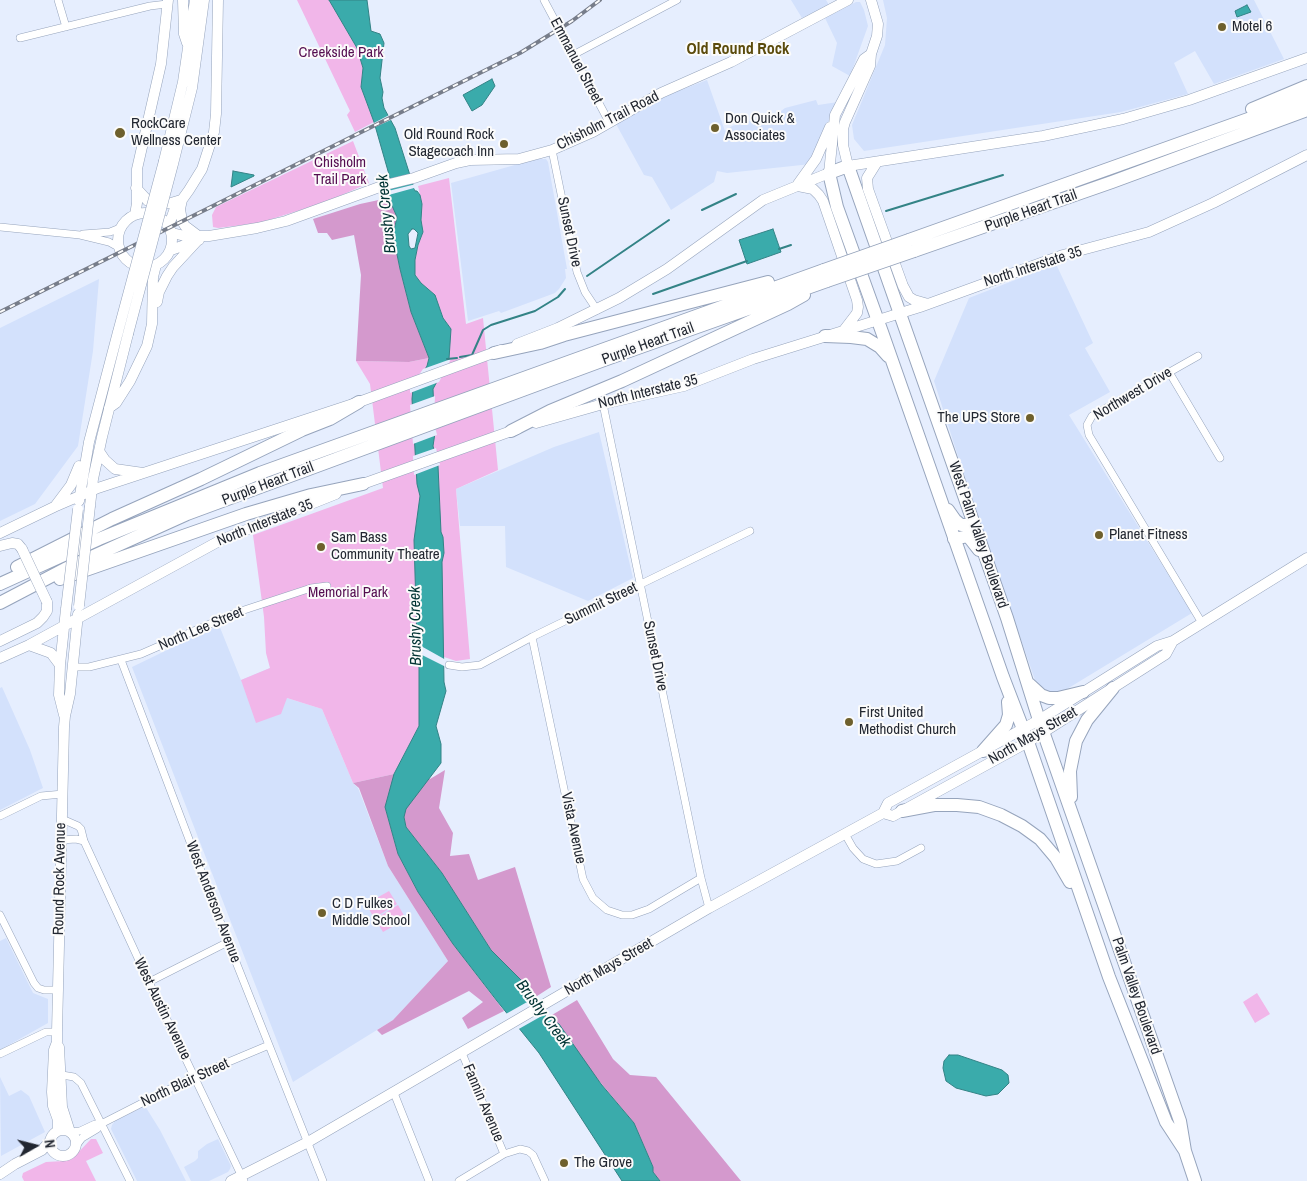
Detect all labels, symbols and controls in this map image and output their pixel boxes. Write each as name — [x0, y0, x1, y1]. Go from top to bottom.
street label: Emmanuel Street — [546, 15, 606, 107]
place label: Motel 6 — [1232, 18, 1272, 36]
marker: Motel 6 — [1216, 21, 1228, 33]
district label: Old Round Rock — [687, 40, 789, 60]
park label: Creekside Park — [299, 44, 383, 62]
street label: Chisholm Trail Road — [554, 87, 662, 155]
place label: Don Quick & Associates — [725, 110, 795, 145]
place label: RockCare Wellness Center — [131, 115, 221, 150]
marker: Don Quick & Associates — [709, 122, 721, 134]
marker: RockCare Wellness Center — [113, 126, 127, 140]
place label: Old Round Rock Stagecoach Inn — [404, 126, 494, 161]
marker: Old Round Rock Stagecoach Inn — [498, 138, 510, 150]
park label: Chisholm Trail Park — [314, 154, 366, 189]
water label: Brushy Creek — [373, 173, 401, 255]
street label: Purple Heart Trail — [983, 186, 1079, 236]
street label: Sunset Drive — [553, 195, 585, 269]
street label: North Interstate 35 — [982, 243, 1084, 291]
street label: Purple Heart Trail — [600, 319, 696, 369]
street label: Northwest Drive — [1091, 364, 1175, 424]
street label: North Interstate 35 — [596, 371, 700, 413]
place label: The UPS Store — [937, 409, 1020, 427]
marker: The UPS Store — [1024, 412, 1036, 424]
street label: Purple Heart Trail — [220, 458, 316, 510]
street label: West Palm Valley Boulevard — [944, 459, 1012, 611]
street label: North Interstate 35 — [214, 496, 316, 550]
place label: Planet Fitness — [1109, 526, 1188, 544]
place label: Sam Bass Community Theatre — [331, 529, 440, 564]
marker: Planet Fitness — [1093, 529, 1105, 541]
marker: Sam Bass Community Theatre — [315, 541, 327, 553]
street label: Summit Street — [562, 579, 640, 629]
park label: Memorial Park — [308, 584, 388, 602]
water label: Brushy Creek — [406, 586, 426, 666]
street label: North Lee Street — [156, 603, 246, 655]
street label: Sunset Drive — [639, 619, 671, 693]
street label: North Mays Street — [986, 703, 1080, 769]
place label: First United Methodist Church — [859, 704, 956, 739]
marker: First United Methodist Church — [843, 716, 855, 728]
street label: Vista Avenue — [557, 791, 589, 865]
street label: Round Rock Avenue — [50, 823, 70, 935]
street label: West Anderson Avenue — [182, 839, 244, 965]
place label: C D Fulkes Middle School — [332, 895, 410, 930]
marker: C D Fulkes Middle School — [316, 907, 328, 919]
street label: North Mays Street — [562, 934, 656, 1000]
street label: Palm Valley Boulevard — [1107, 935, 1165, 1057]
street label: West Austin Avenue — [130, 955, 194, 1063]
water label: Brushy Creek — [511, 976, 575, 1052]
street label: North Blair Street — [138, 1055, 232, 1111]
street label: Fannin Avenue — [459, 1061, 507, 1145]
north arrow — [10, 1121, 60, 1171]
text: N — [40, 1139, 59, 1149]
place label: The Grove — [574, 1154, 632, 1172]
marker: The Grove — [558, 1157, 570, 1169]

